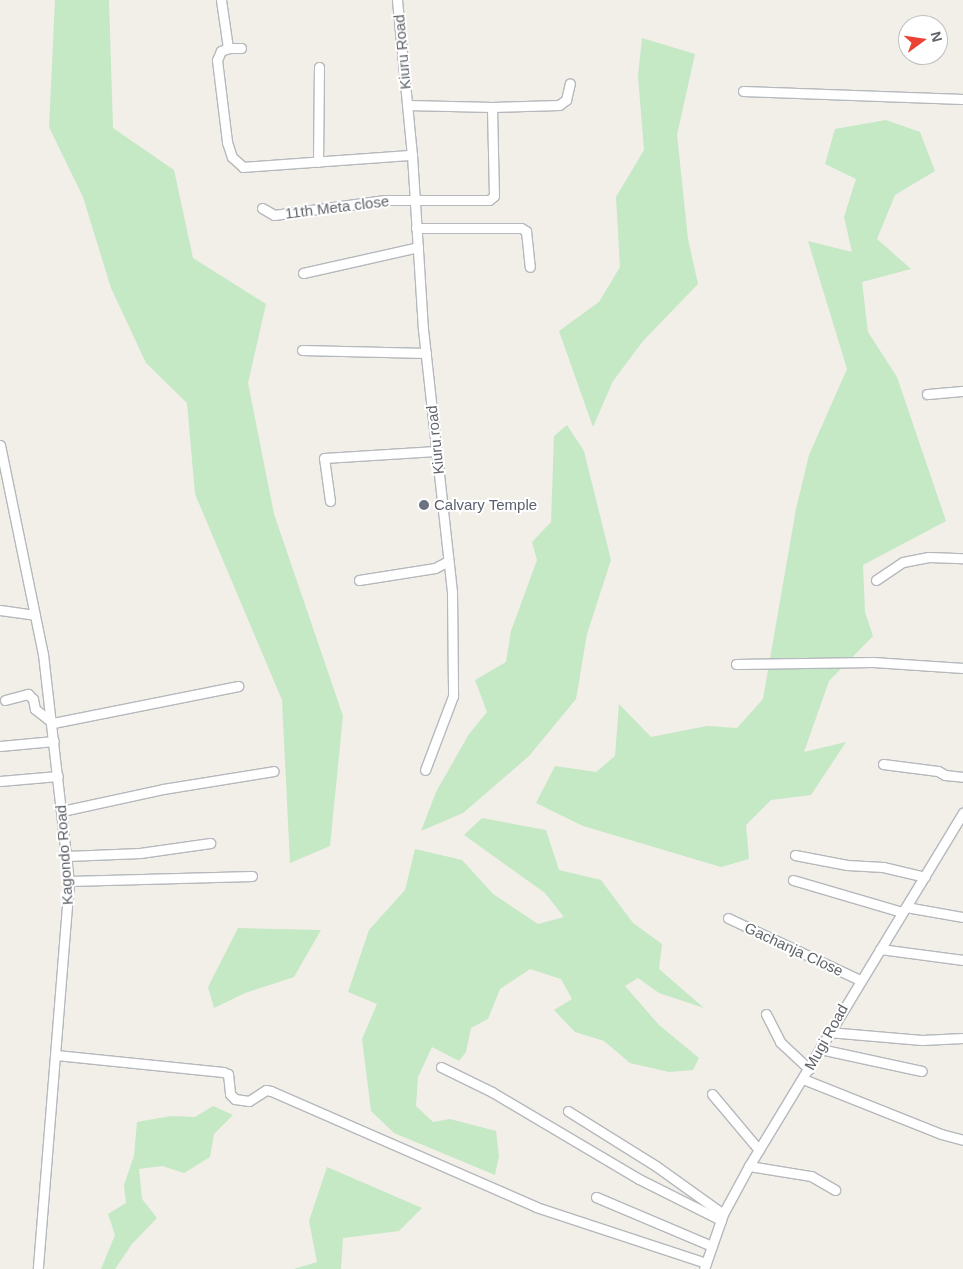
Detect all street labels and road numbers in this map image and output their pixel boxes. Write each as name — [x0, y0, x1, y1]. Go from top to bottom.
street label: Kiuru Road — [390, 14, 414, 90]
street label: 11th Meta close — [284, 192, 390, 222]
street label: Kiuru road — [422, 405, 448, 475]
street label: Kagondo Road — [52, 804, 76, 906]
street label: Gachanja Close — [742, 918, 846, 980]
street label: Mugi Road — [801, 1001, 851, 1073]

